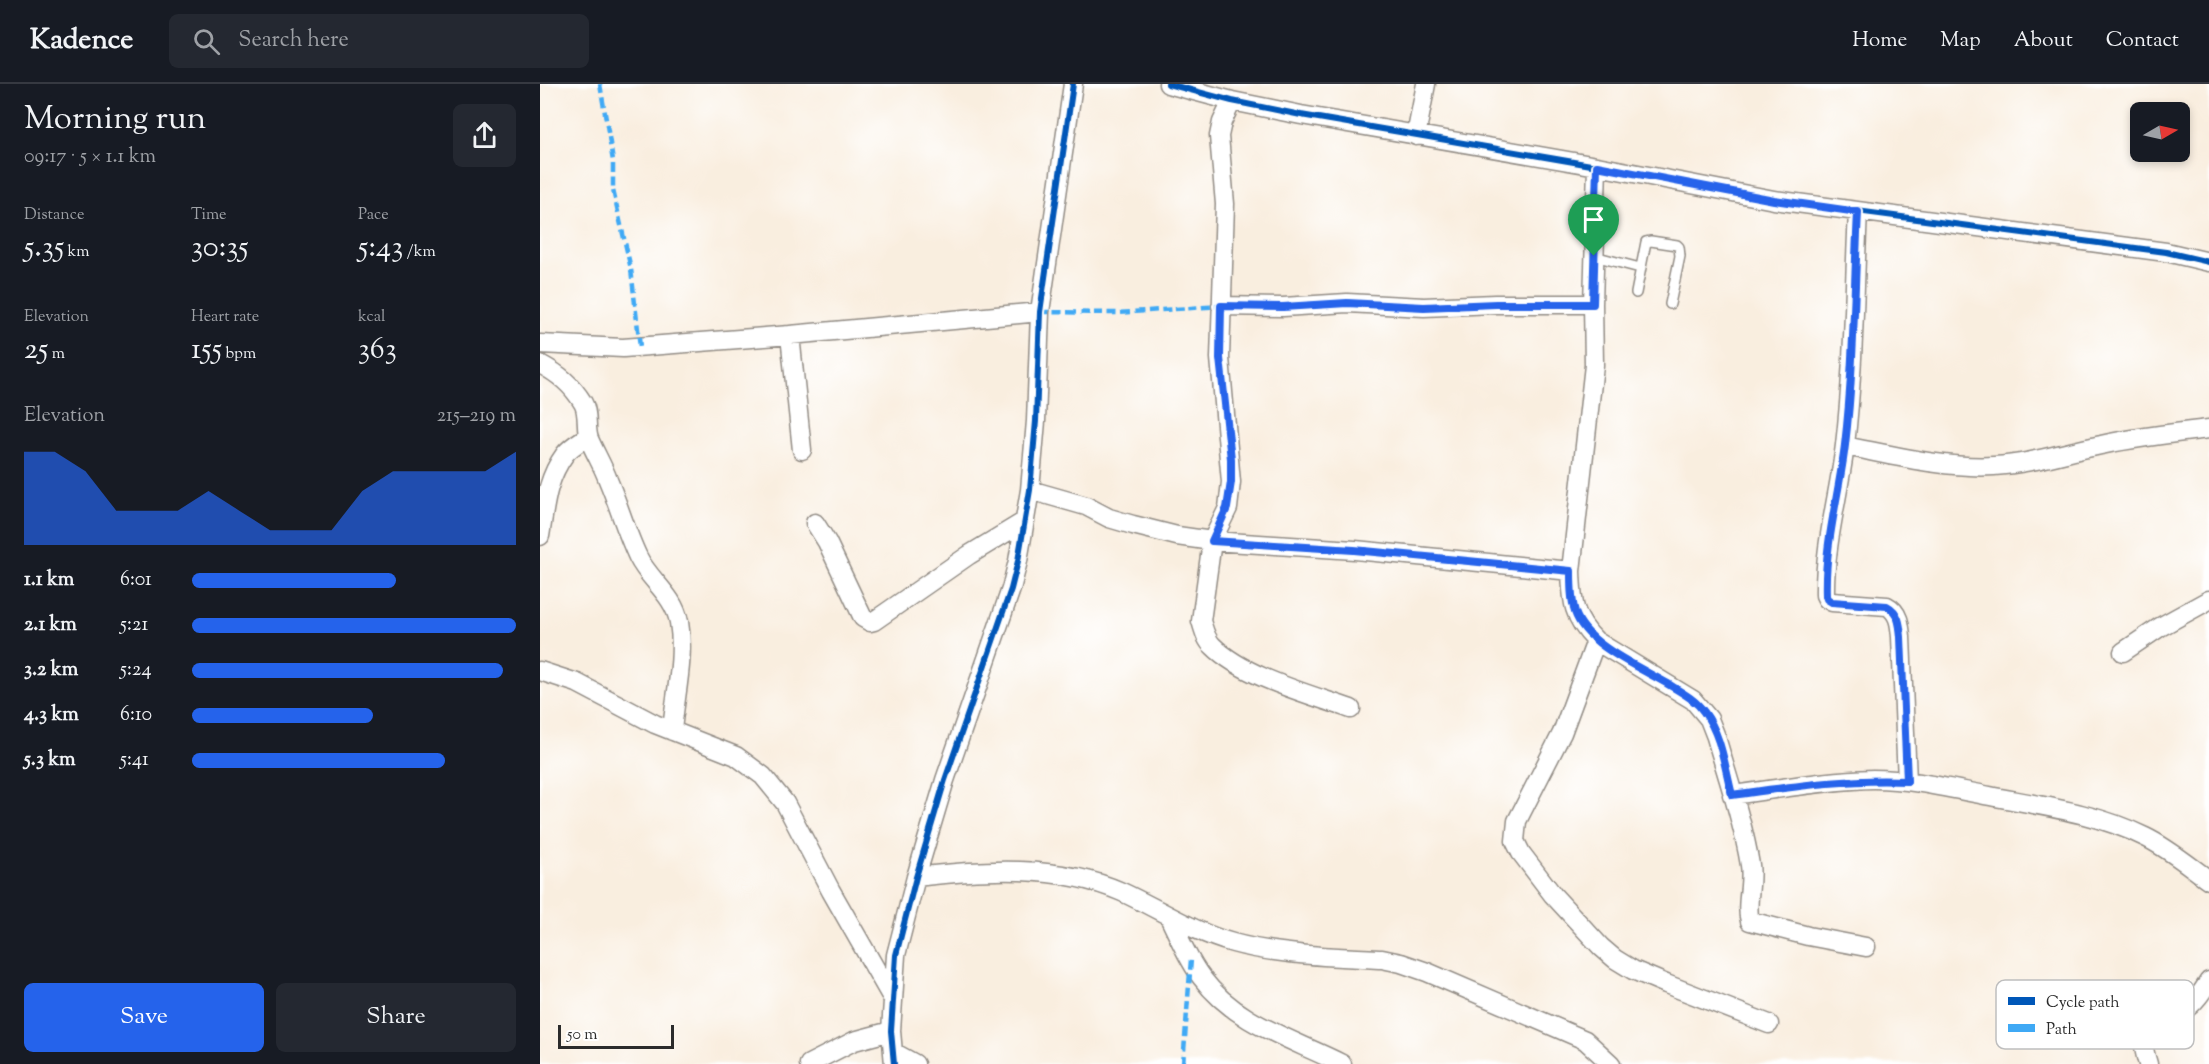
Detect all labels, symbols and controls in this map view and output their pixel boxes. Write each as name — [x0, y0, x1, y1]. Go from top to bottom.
search box — [169, 14, 589, 68]
text: Kadence — [30, 21, 133, 61]
icon: search — [190, 25, 223, 58]
text: Search here — [238, 25, 349, 57]
text: Home — [1852, 26, 1907, 56]
text: Map — [1940, 26, 1981, 56]
text: About — [2014, 26, 2073, 56]
text: Contact — [2106, 26, 2179, 56]
text: Morning run — [24, 96, 206, 144]
north arrow — [2130, 102, 2190, 162]
map controls — [2130, 102, 2190, 162]
button: share — [453, 104, 516, 167]
text: 09:17 · 5 × 1.1 km — [24, 143, 156, 172]
pin — [1568, 194, 1619, 256]
icon: arrive — [1577, 203, 1610, 236]
text: Distance — [24, 204, 84, 227]
text: Time — [191, 204, 227, 227]
text: Pace — [358, 204, 389, 227]
text: 5.35 — [24, 227, 64, 270]
text: 30:35 — [191, 227, 249, 270]
text: 5:43 — [358, 227, 403, 270]
text: km — [64, 241, 90, 264]
text: /km — [403, 241, 436, 264]
text: Elevation — [24, 306, 89, 329]
text: Heart rate — [191, 306, 259, 329]
text: kcal — [358, 306, 386, 329]
text: 25 — [24, 329, 48, 372]
text: 155 — [191, 329, 222, 372]
text: 363 — [358, 329, 397, 372]
text: m — [48, 343, 65, 366]
text: bpm — [222, 343, 256, 366]
text: Elevation — [24, 402, 105, 431]
text: 215–219 m — [437, 402, 516, 431]
text: 1.1 km — [24, 566, 74, 595]
text: 6:01 — [120, 566, 152, 595]
text: 2.1 km — [24, 611, 77, 640]
text: 5:21 — [120, 611, 148, 640]
text: 3.2 km — [24, 656, 78, 685]
text: 5:24 — [120, 656, 151, 685]
text: 4.3 km — [24, 701, 79, 730]
text: 6:10 — [120, 701, 152, 730]
text: 5.3 km — [24, 746, 76, 775]
text: 5:41 — [120, 746, 149, 775]
legend — [1996, 980, 2194, 1049]
button: Save — [24, 983, 264, 1052]
button: Share — [276, 983, 516, 1052]
text: Cycle path — [2046, 992, 2120, 1015]
text: Path — [2046, 1019, 2077, 1042]
scale bar — [558, 1022, 674, 1050]
text: 50 m — [567, 1024, 598, 1047]

